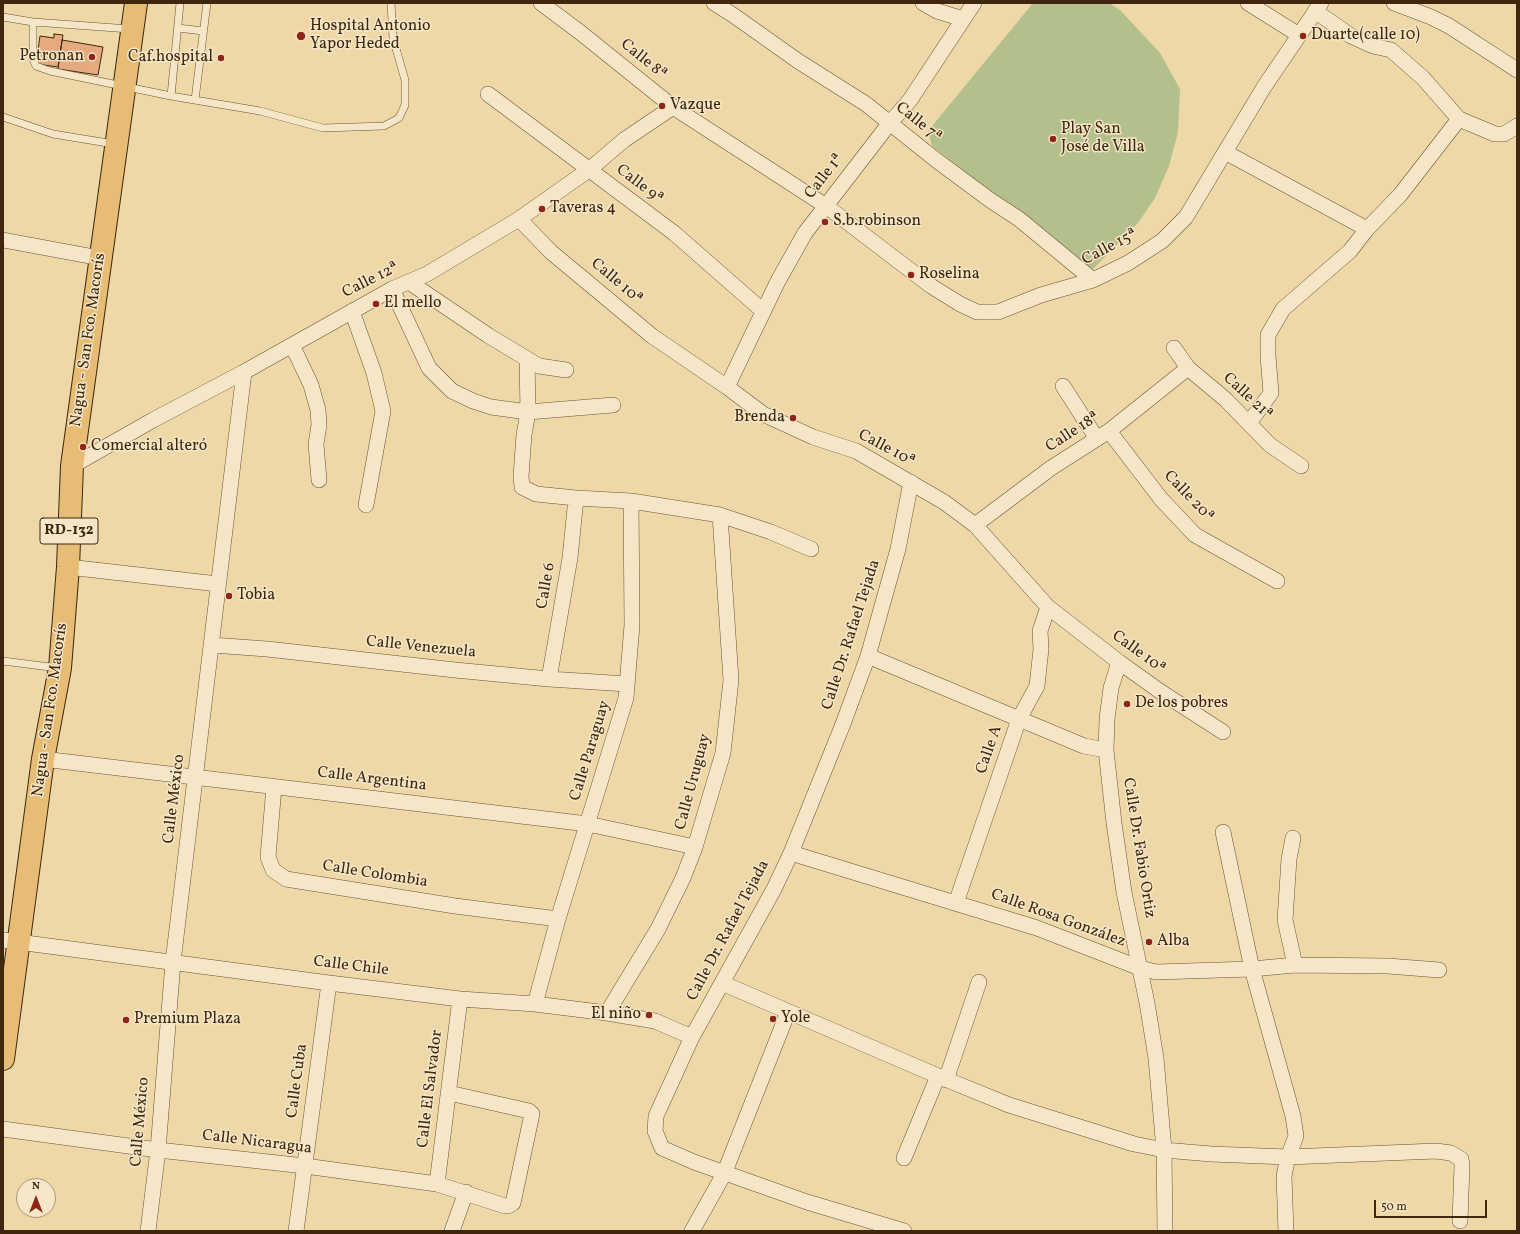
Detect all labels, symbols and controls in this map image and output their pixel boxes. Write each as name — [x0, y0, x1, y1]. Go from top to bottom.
place label: Hospital Antonio Yapor Heded — [310, 17, 431, 55]
place label: Duarte(calle 10) — [1311, 26, 1420, 46]
marker: Hospital Antonio Yapor Heded — [295, 30, 307, 42]
marker: Duarte(calle 10) — [1298, 31, 1308, 41]
street label: Calle 8ª — [616, 36, 670, 84]
place label: Petronan — [20, 47, 84, 67]
place label: Caf.hospital — [128, 48, 213, 68]
marker: Petronan — [87, 52, 97, 62]
marker: Caf.hospital — [216, 53, 226, 63]
place label: Vazque — [670, 96, 721, 116]
street label: Calle 7ª — [891, 99, 945, 147]
marker: Vazque — [657, 101, 667, 111]
place label: Play San José de Villa — [1061, 120, 1145, 158]
marker: Play San José de Villa — [1048, 134, 1058, 144]
street label: Calle 1ª — [801, 151, 849, 203]
street label: Calle 9ª — [612, 161, 666, 209]
place label: Taveras 4 — [550, 199, 616, 219]
marker: Taveras 4 — [537, 204, 547, 214]
place label: S.b.robinson — [833, 212, 921, 232]
marker: S.b.robinson — [820, 217, 830, 227]
street label: Calle 15ª — [1079, 226, 1141, 270]
street label: Nagua - San Fco. Macorís — [67, 252, 111, 428]
street label: Calle 10ª — [586, 255, 646, 309]
street label: Calle 12ª — [340, 259, 402, 303]
place label: Roselina — [919, 265, 980, 285]
marker: Roselina — [906, 270, 916, 280]
place label: El mello — [384, 294, 441, 314]
marker: El mello — [371, 299, 381, 309]
street label: Calle 21ª — [1218, 369, 1276, 425]
place label: Brenda — [734, 408, 785, 428]
street label: Calle 18ª — [1043, 409, 1103, 457]
marker: Brenda — [788, 413, 798, 423]
street label: Calle 10ª — [854, 426, 918, 472]
place label: Comercial alteró — [91, 437, 207, 457]
marker: Comercial alteró — [78, 442, 88, 452]
street label: Calle 20ª — [1159, 467, 1217, 527]
road number: RD-132 — [40, 518, 98, 544]
street label: Calle Dr. Rafael Tejada — [819, 558, 885, 712]
street label: Calle 6 — [533, 561, 561, 611]
place label: Tobia — [237, 586, 275, 606]
marker: Tobia — [224, 591, 234, 601]
street label: Nagua - San Fco. Macorís — [29, 622, 73, 798]
street label: Calle 10ª — [1107, 627, 1169, 679]
street label: Calle Venezuela — [365, 633, 477, 663]
place label: De los pobres — [1135, 694, 1228, 714]
street label: Calle Paraguay — [567, 698, 615, 804]
marker: De los pobres — [1122, 699, 1132, 709]
street label: Calle A — [973, 723, 1007, 777]
street label: Calle Uruguay — [672, 732, 716, 832]
street label: Calle México — [160, 753, 190, 845]
street label: Calle Argentina — [316, 764, 428, 796]
street label: Calle Dr. Fabio Ortiz — [1117, 776, 1159, 920]
street label: Calle Colombia — [321, 857, 429, 893]
street label: Calle Dr. Rafael Tejada — [684, 857, 774, 1005]
street label: Calle Rosa González — [988, 886, 1128, 952]
place label: Alba — [1157, 932, 1190, 952]
marker: Alba — [1144, 937, 1154, 947]
street label: Calle Chile — [312, 953, 390, 981]
place label: El niño — [591, 1005, 641, 1025]
place label: Yole — [781, 1009, 810, 1029]
place label: Premium Plaza — [134, 1010, 241, 1030]
marker: El niño — [644, 1010, 654, 1020]
marker: Yole — [768, 1014, 778, 1024]
marker: Premium Plaza — [121, 1015, 131, 1025]
street label: Calle El Salvador — [414, 1029, 448, 1149]
street label: Calle Cuba — [283, 1043, 313, 1119]
street label: Calle México — [128, 1076, 154, 1168]
street label: Calle Nicaragua — [201, 1127, 313, 1159]
north arrow — [16, 1178, 56, 1218]
text: N — [32, 1179, 40, 1194]
scale bar — [1376, 1192, 1489, 1218]
text: 50 m — [1381, 1199, 1407, 1215]

